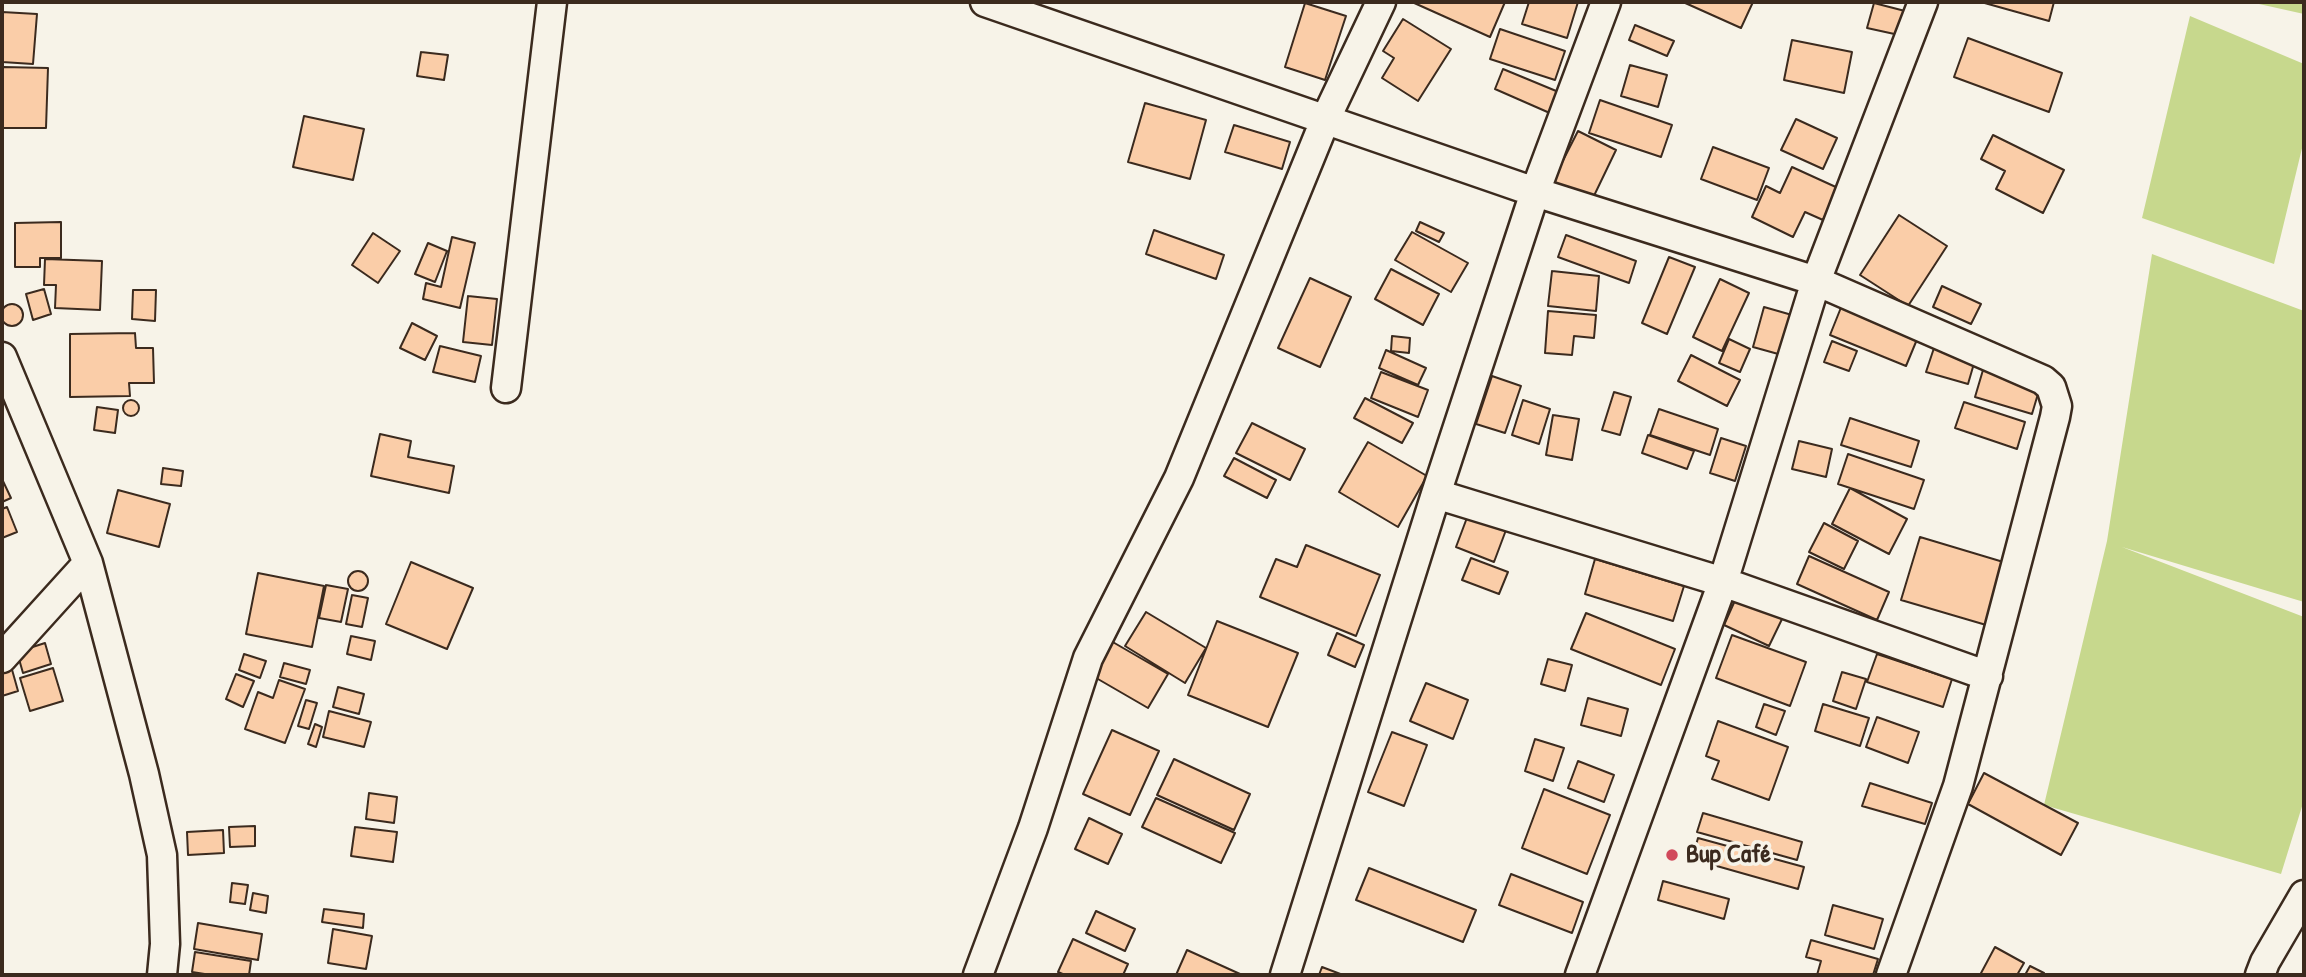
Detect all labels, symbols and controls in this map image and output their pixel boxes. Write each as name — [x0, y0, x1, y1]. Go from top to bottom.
place label: Bup Café — [1686, 839, 1771, 871]
marker: Bup Café — [1664, 847, 1680, 863]

